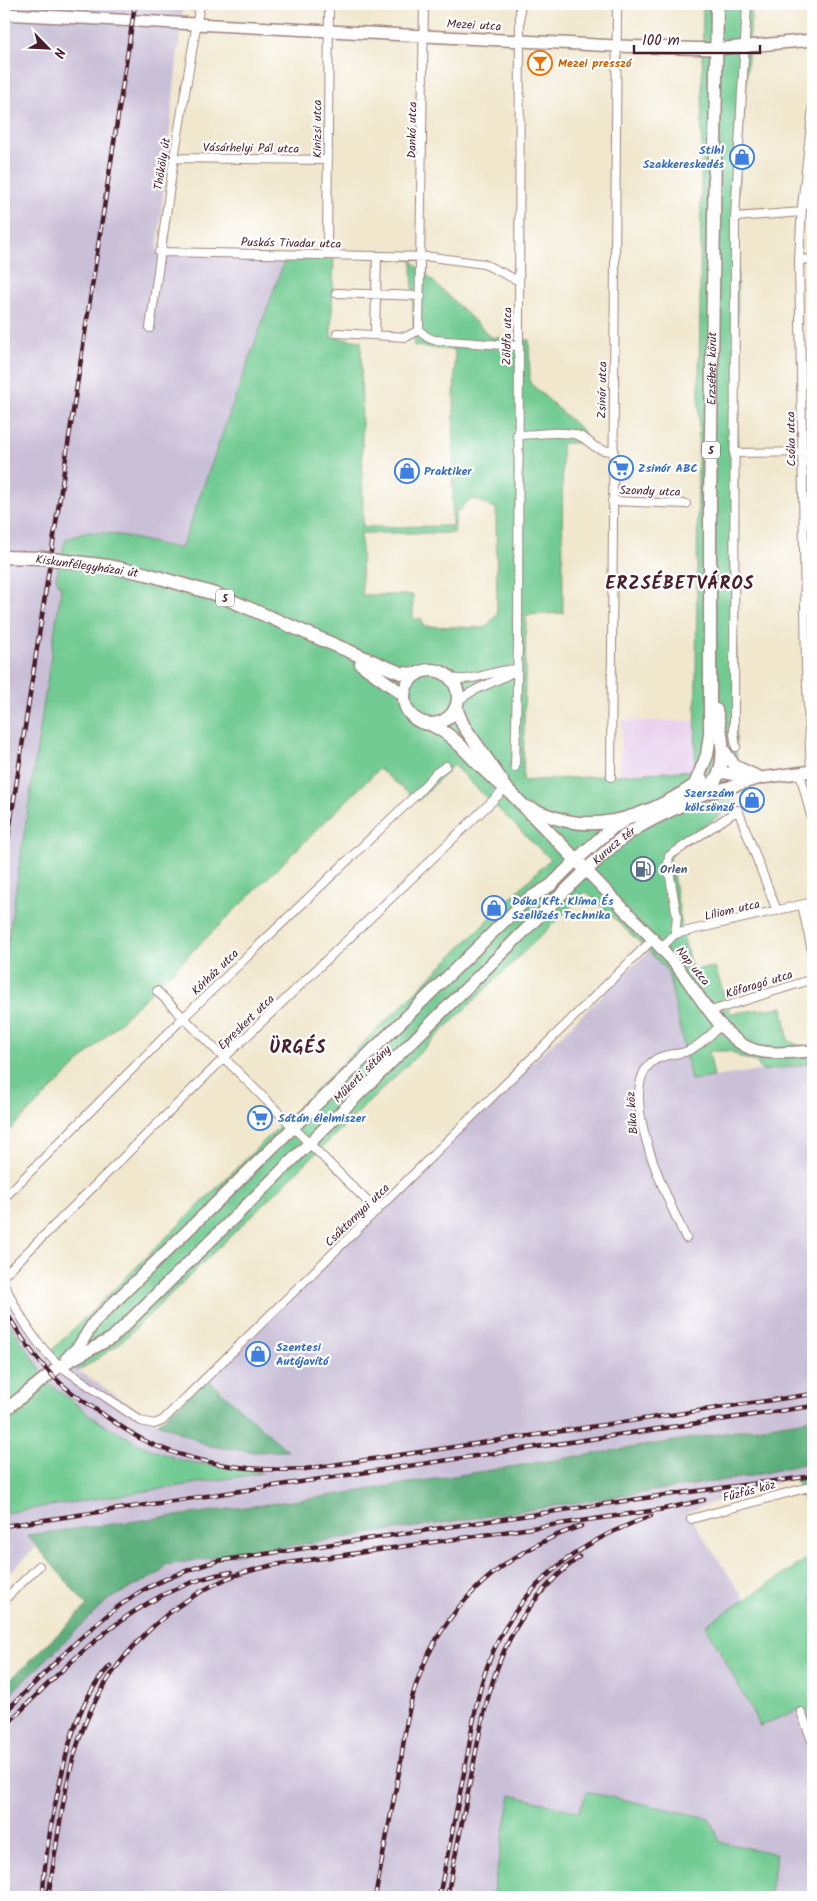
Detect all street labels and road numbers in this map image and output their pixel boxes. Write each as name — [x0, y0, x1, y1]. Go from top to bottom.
street label: Mezei utca — [446, 15, 502, 36]
street label: Kinizsi utca — [308, 99, 327, 158]
street label: Dankó utca — [403, 101, 423, 159]
street label: Thököly út — [149, 136, 176, 192]
street label: Vásárhelyi Pál utca — [203, 138, 300, 159]
street label: Puskás Tivadar utca — [241, 233, 342, 254]
street label: Zöldfa utca — [497, 306, 518, 365]
street label: Erzsébet körút — [702, 331, 722, 405]
street label: Zsinór utca — [593, 361, 613, 419]
street label: Csóka utca — [782, 411, 801, 467]
road number: 5 — [702, 442, 720, 458]
street label: Szondy utca — [619, 481, 681, 502]
street label: Kiskunfélegyházai út — [34, 550, 140, 583]
road number: 5 — [216, 590, 234, 606]
street label: Kurucz tér — [588, 822, 640, 870]
street label: Liliom utca — [703, 895, 762, 926]
street label: Nap utca — [671, 943, 715, 990]
street label: Kórház utca — [187, 944, 244, 1000]
street label: Kőfaragó utca — [723, 965, 796, 1004]
street label: Epreskert utca — [213, 990, 279, 1055]
street label: Műkerti sétány — [329, 1041, 396, 1108]
street label: Bika köz — [622, 1091, 643, 1135]
street label: Csáktornyai utca — [320, 1179, 395, 1251]
street label: Fűzfás köz — [721, 1475, 778, 1508]

